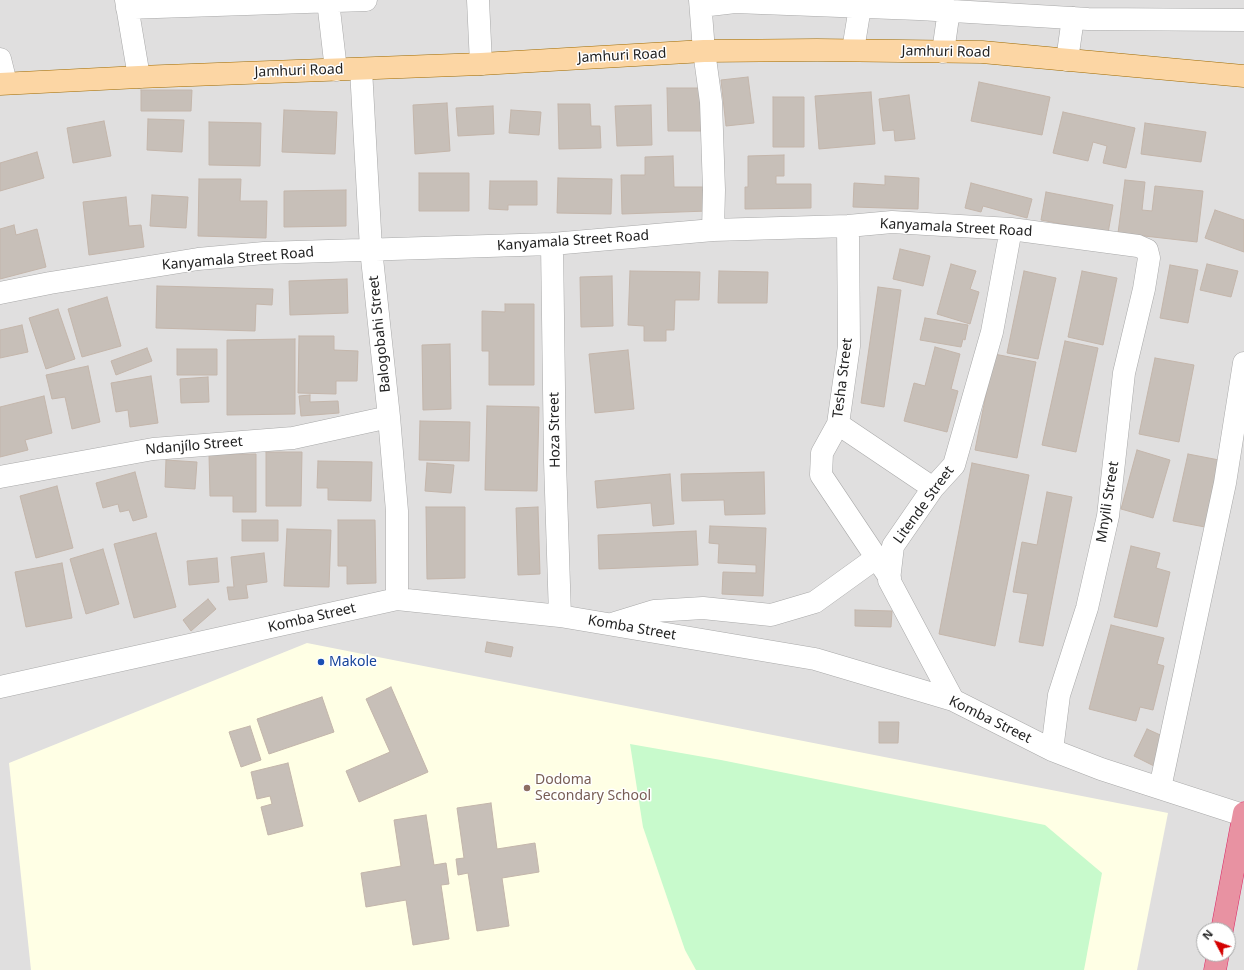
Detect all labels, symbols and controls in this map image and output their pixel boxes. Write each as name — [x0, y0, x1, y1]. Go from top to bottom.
street label: Jamhuri Road — [901, 43, 991, 61]
street label: Jamhuri Road — [577, 45, 667, 67]
street label: Jamhuri Road — [254, 61, 344, 81]
street label: Kanyamala Street Road — [879, 216, 1033, 240]
street label: Kanyamala Street Road — [496, 227, 650, 255]
street label: Kanyamala Street Road — [161, 244, 315, 274]
street label: Balogobahi Street — [366, 275, 394, 393]
street label: Tesha Street — [830, 337, 856, 419]
street label: Hoza Street — [546, 392, 564, 468]
street label: Ndanjílo Street — [145, 433, 243, 459]
street label: Mnyili Street — [1093, 460, 1123, 544]
street label: Litende Street — [890, 463, 958, 547]
street label: Komba Street — [267, 600, 357, 636]
street label: Komba Street — [587, 612, 677, 644]
place label: Makole — [329, 654, 377, 670]
marker: Makole — [316, 657, 326, 667]
street label: Komba Street — [946, 693, 1034, 747]
place label: Dodoma Secondary School — [535, 772, 651, 804]
marker: Dodoma Secondary School — [522, 783, 532, 793]
north arrow — [1196, 922, 1236, 962]
text: N — [1199, 926, 1216, 943]

